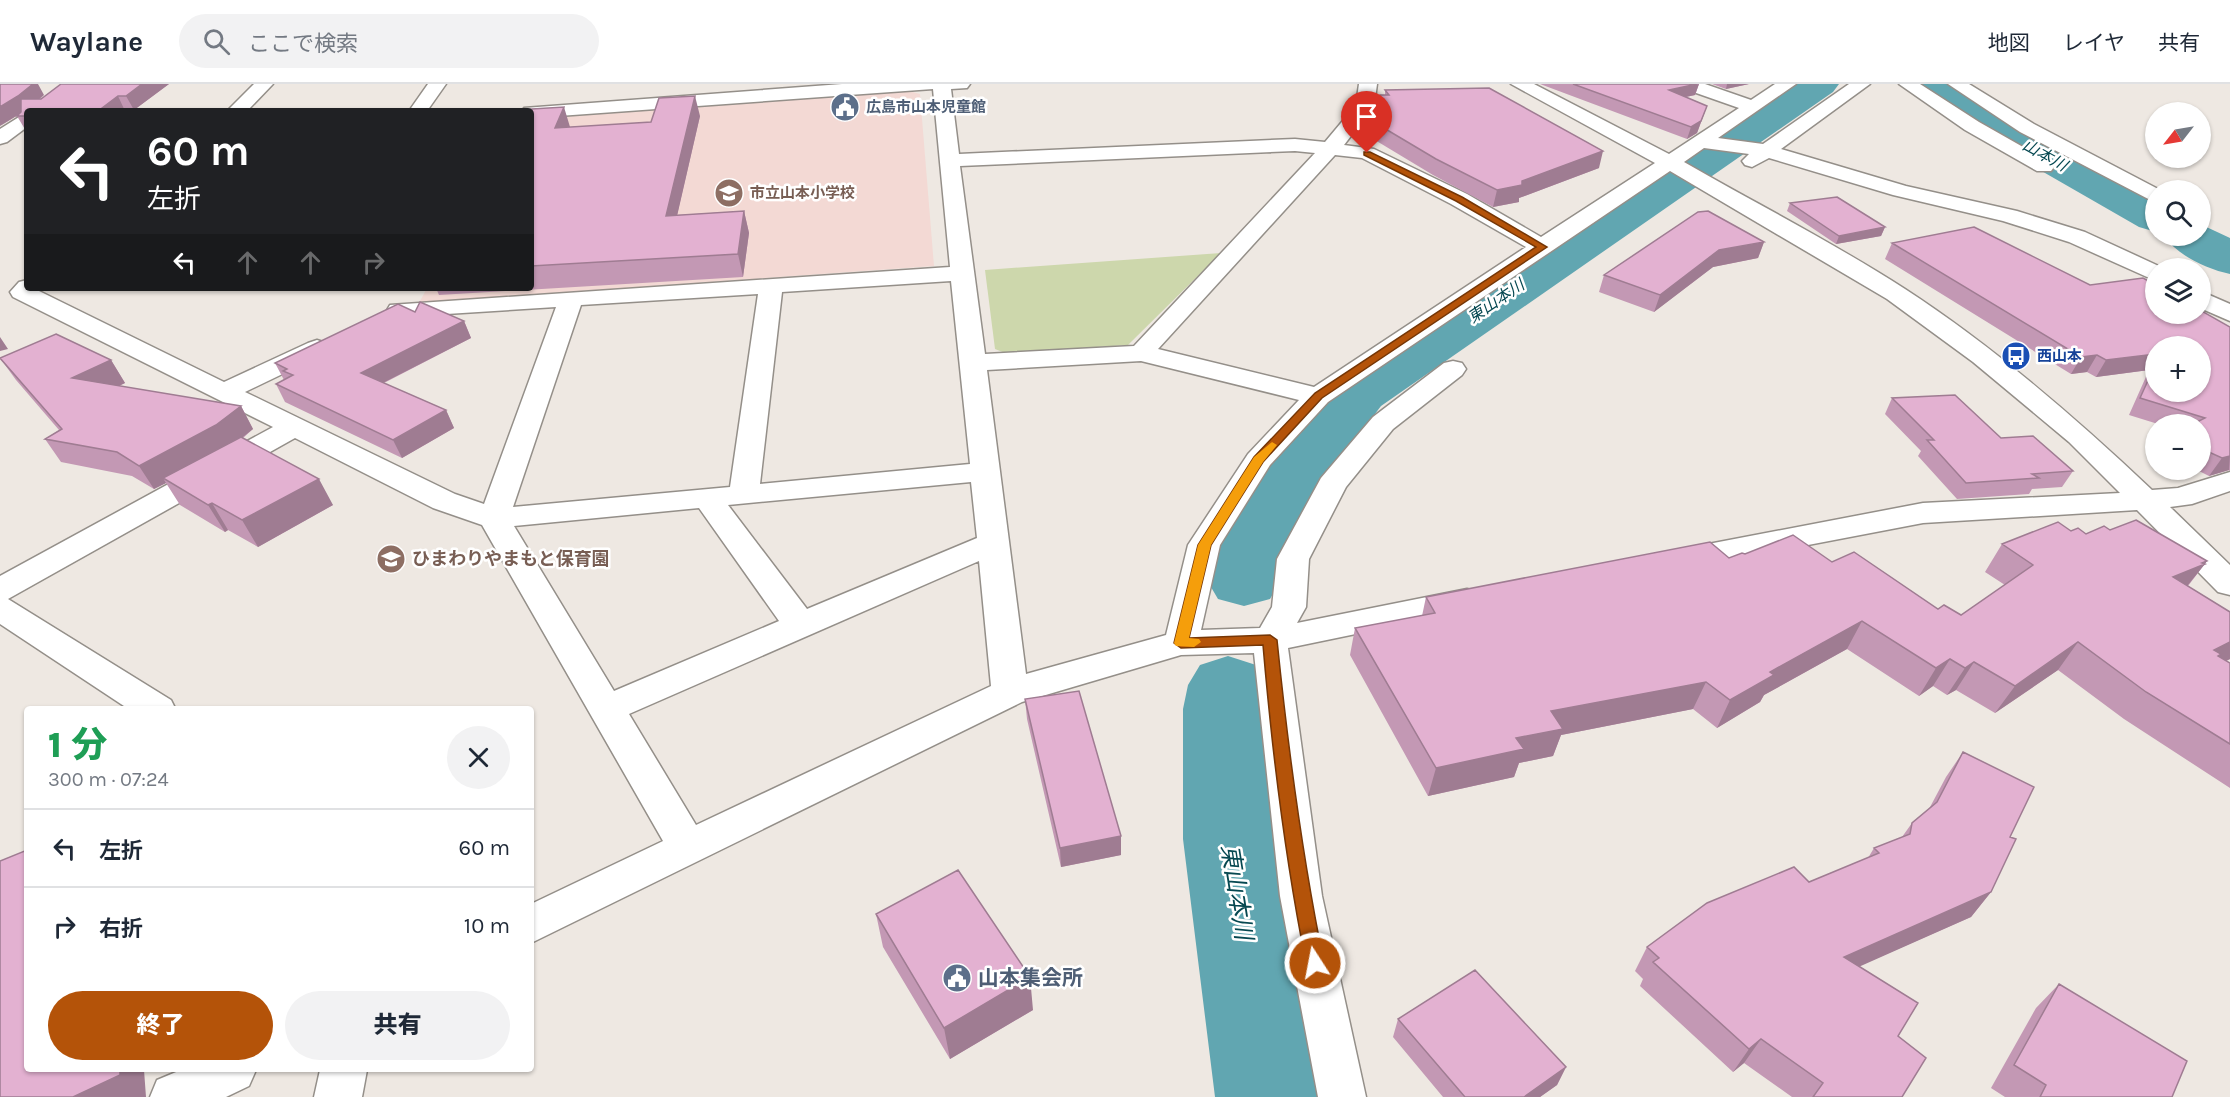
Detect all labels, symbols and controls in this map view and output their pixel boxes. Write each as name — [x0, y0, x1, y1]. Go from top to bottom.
search box — [179, 14, 599, 68]
text: Waylane — [30, 25, 143, 58]
icon: search — [200, 25, 233, 58]
text: ここで検索 — [248, 31, 358, 57]
text: 地図 — [1988, 31, 2030, 55]
text: レイヤ — [2063, 31, 2125, 55]
text: 共有 — [2158, 31, 2200, 55]
public building icon: 広島市山本児童館 — [829, 91, 861, 123]
pin — [1341, 91, 1392, 153]
place label: 広島市山本児童館 — [866, 98, 986, 116]
icon: arrive — [1350, 100, 1383, 133]
north arrow — [2145, 102, 2211, 168]
map controls — [2145, 102, 2211, 480]
text: 60 m — [147, 126, 250, 176]
icon: left — [48, 132, 126, 210]
water label: 山本川 — [2019, 135, 2072, 176]
school or university icon: 市立山本小学校 — [713, 177, 745, 209]
button: search — [2145, 180, 2211, 246]
text: 左折 — [147, 183, 201, 215]
place label: 市立山本小学校 — [750, 184, 855, 202]
icon: left — [168, 246, 201, 279]
icon: ahead — [231, 246, 264, 279]
icon: ahead — [294, 246, 327, 279]
icon: right — [357, 246, 390, 279]
button: layers — [2145, 258, 2211, 324]
water label: 東山本川 — [1464, 274, 1529, 327]
button: + — [2145, 336, 2211, 402]
bus stop icon: 西山本 — [2000, 340, 2032, 372]
place label: 西山本 — [2037, 347, 2082, 365]
button: − — [2145, 414, 2211, 480]
school or university icon: ひまわりやまもと保育園 — [375, 543, 407, 575]
place label: ひまわりやまもと保育園 — [412, 548, 610, 570]
text: 1 分 — [48, 724, 108, 766]
button: close — [447, 726, 510, 789]
text: 300 m · 07:24 — [48, 768, 169, 791]
icon: left — [48, 832, 81, 865]
text: 60 m — [459, 835, 510, 861]
text: 左折 — [99, 838, 143, 864]
water label: 東山本川 — [1216, 842, 1259, 945]
icon: right — [48, 910, 81, 943]
text: 10 m — [464, 913, 510, 939]
text: 右折 — [99, 916, 143, 942]
position arrow — [1283, 931, 1347, 995]
public building icon: 山本集会所 — [941, 962, 973, 994]
place label: 山本集会所 — [978, 966, 1083, 990]
button: 終了 — [48, 991, 273, 1060]
button: 共有 — [285, 991, 510, 1060]

